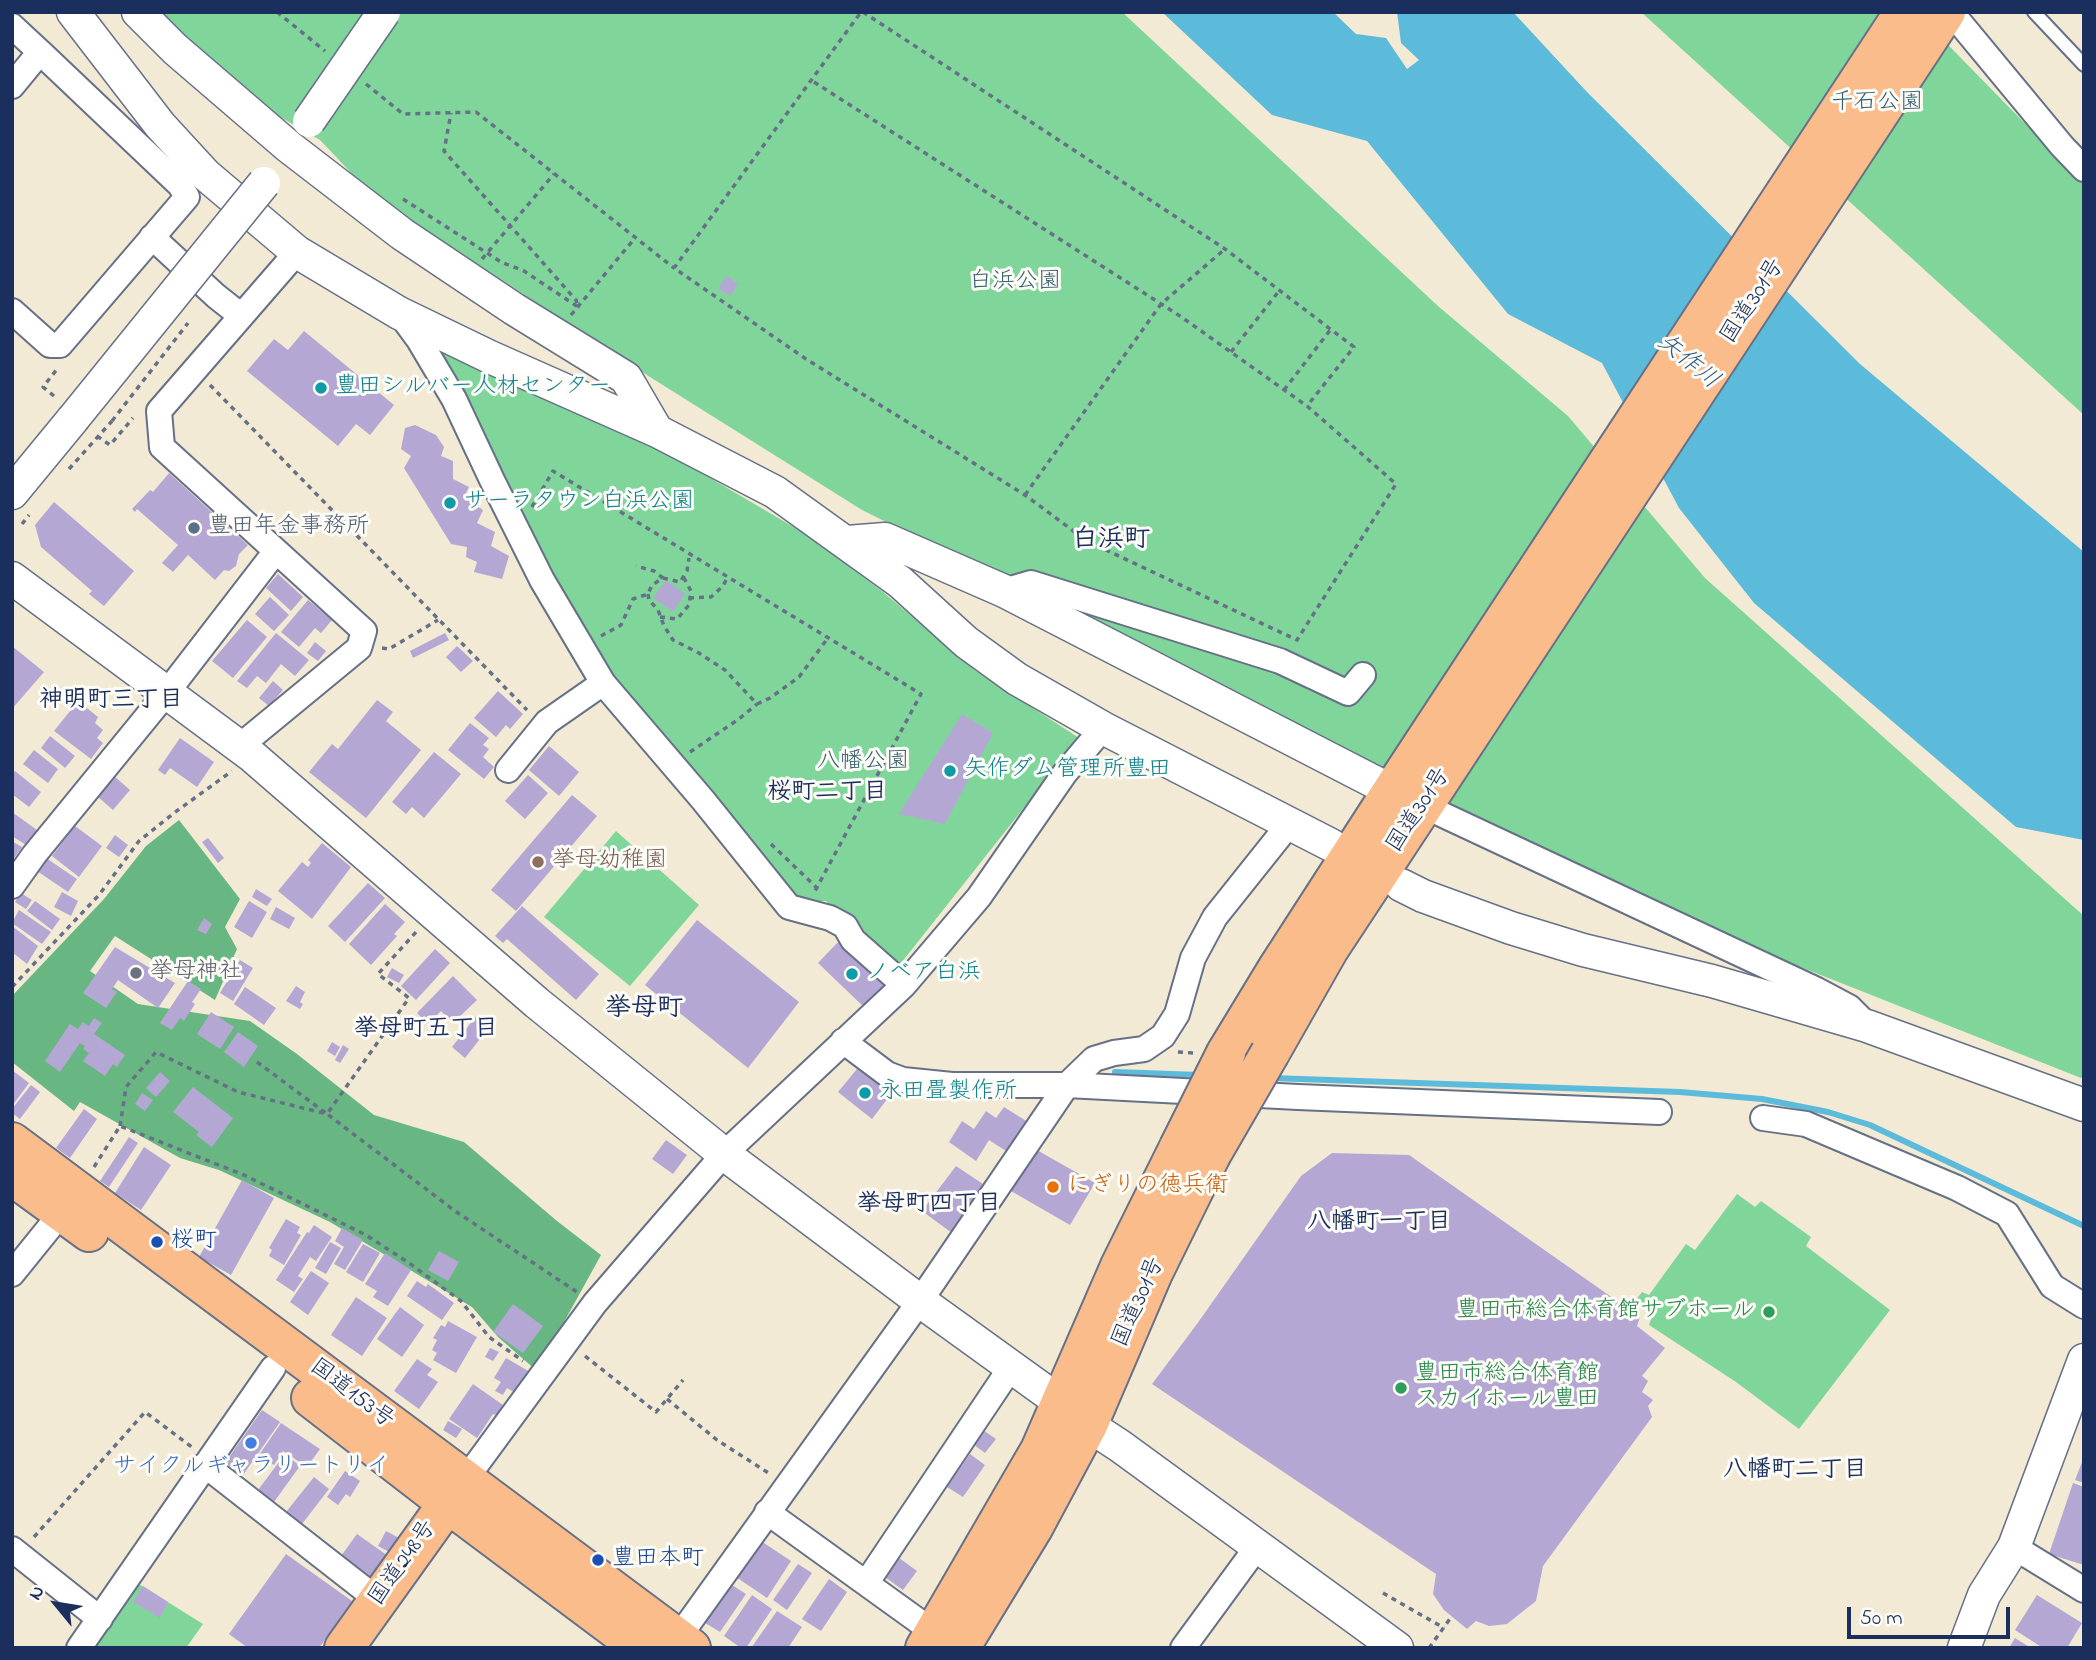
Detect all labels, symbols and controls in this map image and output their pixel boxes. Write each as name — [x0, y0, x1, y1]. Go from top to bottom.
park label: 千石公園 — [1831, 90, 1923, 118]
street label: 国道301号 — [1716, 254, 1792, 350]
park label: 白浜公園 — [969, 269, 1061, 297]
water label: 矢作川 — [1650, 329, 1724, 397]
place label: 豊田シルバー人材センター — [335, 374, 611, 402]
marker: 豊田シルバー人材センター — [313, 380, 329, 396]
place label: サーラタウン白浜公園 — [464, 489, 694, 517]
marker: サーラタウン白浜公園 — [442, 495, 458, 511]
place label: 豊田年金事務所 — [208, 514, 369, 542]
marker: 豊田年金事務所 — [186, 520, 202, 536]
district label: 白浜町 — [1072, 526, 1150, 558]
district label: 神明町三丁目 — [39, 688, 183, 716]
park label: 八幡公園 — [817, 749, 909, 777]
place label: 矢作ダム管理所豊田 — [964, 757, 1171, 785]
marker: 矢作ダム管理所豊田 — [942, 763, 958, 779]
street label: 国道301号 — [1382, 763, 1458, 859]
district label: 桜町二丁目 — [767, 780, 887, 808]
place label: 挙母幼稚園 — [552, 848, 667, 876]
marker: 挙母幼稚園 — [530, 854, 546, 870]
place label: 挙母神社 — [150, 959, 242, 987]
place label: ノベア白浜 — [866, 960, 981, 988]
marker: 挙母神社 — [128, 965, 144, 981]
marker: ノベア白浜 — [844, 966, 860, 982]
district label: 挙母町 — [605, 995, 683, 1027]
district label: 挙母町五丁目 — [354, 1017, 498, 1045]
place label: 永田畳製作所 — [879, 1079, 1017, 1107]
marker: 永田畳製作所 — [857, 1085, 873, 1101]
place label: にぎりの徳兵衛 — [1067, 1173, 1228, 1201]
marker: にぎりの徳兵衛 — [1045, 1179, 1061, 1195]
district label: 挙母町四丁目 — [857, 1192, 1001, 1220]
district label: 八幡町一丁目 — [1307, 1210, 1451, 1238]
place label: 桜町 — [171, 1228, 217, 1256]
marker: 桜町 — [149, 1234, 165, 1250]
street label: 国道301号 — [1108, 1254, 1172, 1352]
place label: 豊田市総合体育館サブホール — [1456, 1298, 1755, 1326]
marker: 豊田市総合体育館サブホール — [1761, 1304, 1777, 1320]
street label: 国道153号 — [303, 1354, 399, 1436]
place label: 豊田市総合体育館 スカイホール豊田 — [1415, 1361, 1599, 1415]
marker: 豊田市総合体育館 スカイホール豊田 — [1393, 1380, 1409, 1396]
marker: サイクルギャラリートリイ — [243, 1435, 259, 1451]
place label: サイクルギャラリートリイ — [113, 1454, 389, 1482]
district label: 八幡町二丁目 — [1723, 1458, 1867, 1486]
street label: 国道248号 — [364, 1516, 444, 1612]
place label: 豊田本町 — [612, 1546, 704, 1574]
marker: 豊田本町 — [590, 1552, 606, 1568]
north arrow — [21, 1569, 91, 1639]
text: N — [22, 1581, 52, 1606]
scale bar — [1851, 1594, 2014, 1638]
text: 50 m — [1860, 1604, 1903, 1634]

